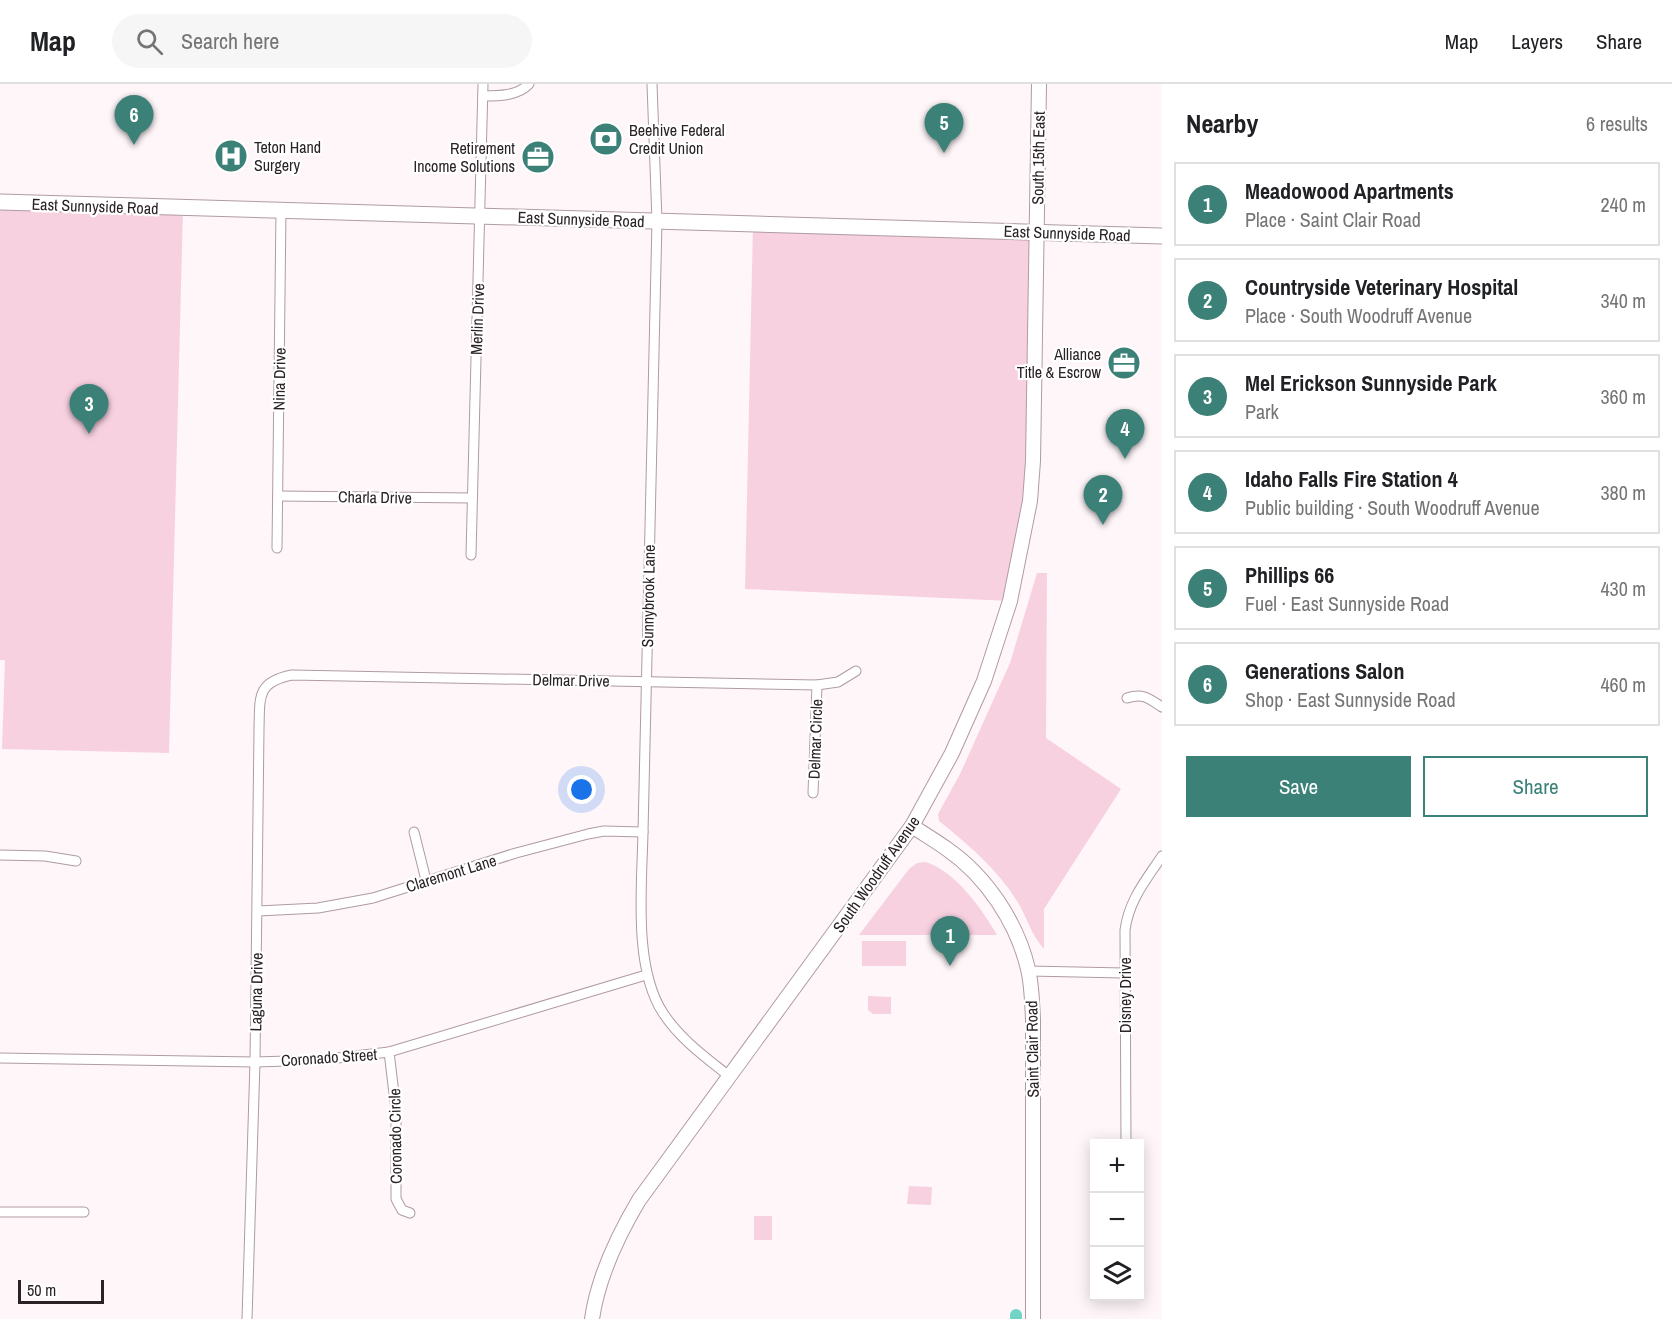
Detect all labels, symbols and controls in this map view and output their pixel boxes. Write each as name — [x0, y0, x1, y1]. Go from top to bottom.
search box — [112, 14, 532, 68]
text: Map — [30, 22, 76, 60]
icon: search — [133, 25, 166, 58]
text: Search here — [181, 26, 279, 56]
text: Map — [1445, 27, 1478, 56]
text: Layers — [1511, 27, 1563, 56]
text: Share — [1596, 27, 1642, 56]
pin: 6 — [114, 95, 154, 145]
pin: 5 — [924, 104, 964, 153]
text: Nearby — [1186, 106, 1258, 141]
text: 6 results — [1586, 110, 1648, 137]
street label: South 15th East — [1026, 111, 1050, 205]
place label: Beehive Federal Credit Union — [629, 119, 725, 159]
bank icon: Beehive Federal Credit Union — [588, 121, 624, 157]
place label: Teton Hand Surgery — [254, 136, 321, 176]
place label: Retirement Income Solutions — [414, 137, 515, 177]
hospital icon: Teton Hand Surgery — [213, 138, 249, 174]
office icon: Retirement Income Solutions — [520, 139, 556, 175]
text: Meadowood Apartments — [1245, 176, 1454, 206]
text: 1 — [1203, 191, 1212, 218]
text: 240 m — [1600, 191, 1646, 218]
street label: East Sunnyside Road — [31, 193, 159, 219]
street label: East Sunnyside Road — [517, 206, 645, 232]
text: Place · Saint Clair Road — [1245, 206, 1421, 233]
street label: East Sunnyside Road — [1003, 220, 1131, 246]
text: Countryside Veterinary Hospital — [1245, 272, 1518, 302]
street label: Merlin Drive — [465, 283, 489, 355]
text: 2 — [1203, 287, 1212, 314]
text: 340 m — [1600, 287, 1646, 314]
text: Place · South Woodruff Avenue — [1245, 302, 1472, 329]
place label: Alliance Title & Escrow — [1017, 343, 1102, 383]
office icon: Alliance Title & Escrow — [1106, 345, 1142, 381]
street label: Nina Drive — [267, 347, 291, 411]
text: Mel Erickson Sunnyside Park — [1245, 368, 1497, 398]
text: 3 — [1203, 383, 1212, 410]
text: 360 m — [1600, 383, 1646, 410]
pin: 3 — [70, 384, 109, 434]
text: Park — [1245, 398, 1279, 425]
pin: 4 — [1106, 410, 1144, 459]
text: Idaho Falls Fire Station 4 — [1245, 464, 1458, 494]
pin: 2 — [1084, 476, 1122, 525]
text: 4 — [1203, 479, 1212, 506]
text: 380 m — [1600, 479, 1646, 506]
street label: Charla Drive — [338, 485, 412, 509]
text: Public building · South Woodruff Avenue — [1245, 494, 1540, 521]
street label: Sunnybrook Lane — [636, 544, 660, 648]
text: Phillips 66 — [1245, 560, 1334, 590]
text: 5 — [1203, 575, 1212, 602]
text: 430 m — [1600, 575, 1646, 602]
text: Fuel · East Sunnyside Road — [1245, 590, 1449, 617]
text: Generations Salon — [1245, 656, 1404, 686]
street label: Delmar Drive — [532, 668, 610, 692]
text: 6 — [1203, 671, 1212, 698]
text: 460 m — [1600, 671, 1646, 698]
text: Shop · East Sunnyside Road — [1245, 686, 1456, 713]
street label: Delmar Circle — [803, 699, 827, 779]
button: Save — [1186, 756, 1411, 817]
button: Share — [1423, 756, 1648, 817]
your location — [567, 775, 596, 804]
street label: South Woodruff Avenue — [827, 811, 925, 937]
street label: Claremont Lane — [403, 849, 499, 897]
pin: 1 — [930, 916, 970, 966]
street label: Laguna Drive — [244, 952, 268, 1032]
street label: Disney Drive — [1114, 957, 1136, 1033]
street label: Saint Clair Road — [1020, 1000, 1044, 1098]
street label: Coronado Street — [280, 1043, 378, 1071]
street label: Coronado Circle — [383, 1088, 407, 1184]
map controls — [1090, 1139, 1144, 1301]
button: + — [1090, 1139, 1144, 1193]
button: − — [1090, 1193, 1144, 1247]
button: layers — [1090, 1247, 1144, 1301]
scale bar — [18, 1277, 104, 1304]
text: 50 m — [27, 1279, 56, 1301]

